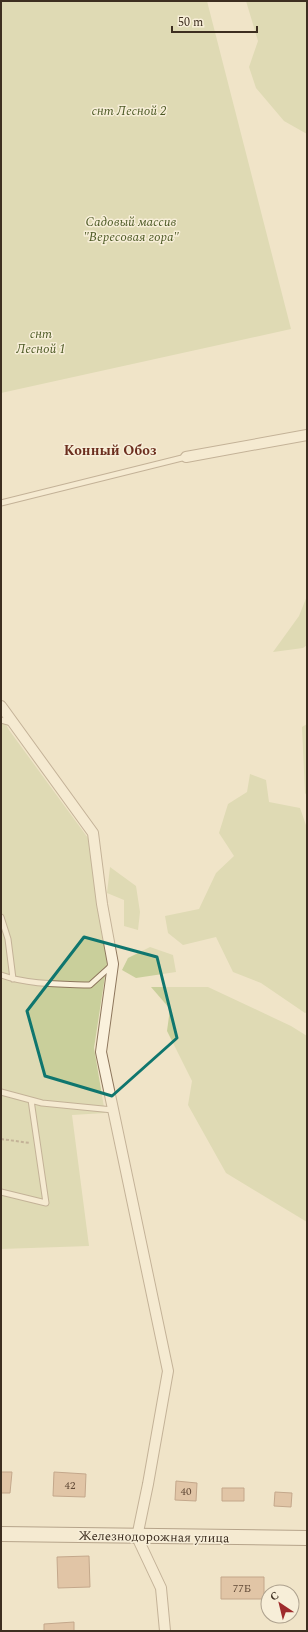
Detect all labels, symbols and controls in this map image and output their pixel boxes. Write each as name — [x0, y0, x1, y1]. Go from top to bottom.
scale bar — [172, 8, 257, 34]
text: 50 m — [178, 13, 203, 32]
park label: снт Лесной 2 — [91, 101, 167, 121]
park label: Садовый массив "Вересовая гора" — [83, 212, 179, 247]
park label: снт Лесной 1 — [15, 324, 66, 359]
district label: Конный Обоз — [64, 440, 157, 461]
house number: 42 — [65, 1477, 76, 1494]
house number: 40 — [181, 1483, 192, 1500]
street label: Железнодорожная улица — [79, 1526, 230, 1548]
house number: 77Б — [233, 1580, 251, 1597]
north arrow — [260, 1584, 300, 1624]
text: С — [266, 1587, 283, 1605]

